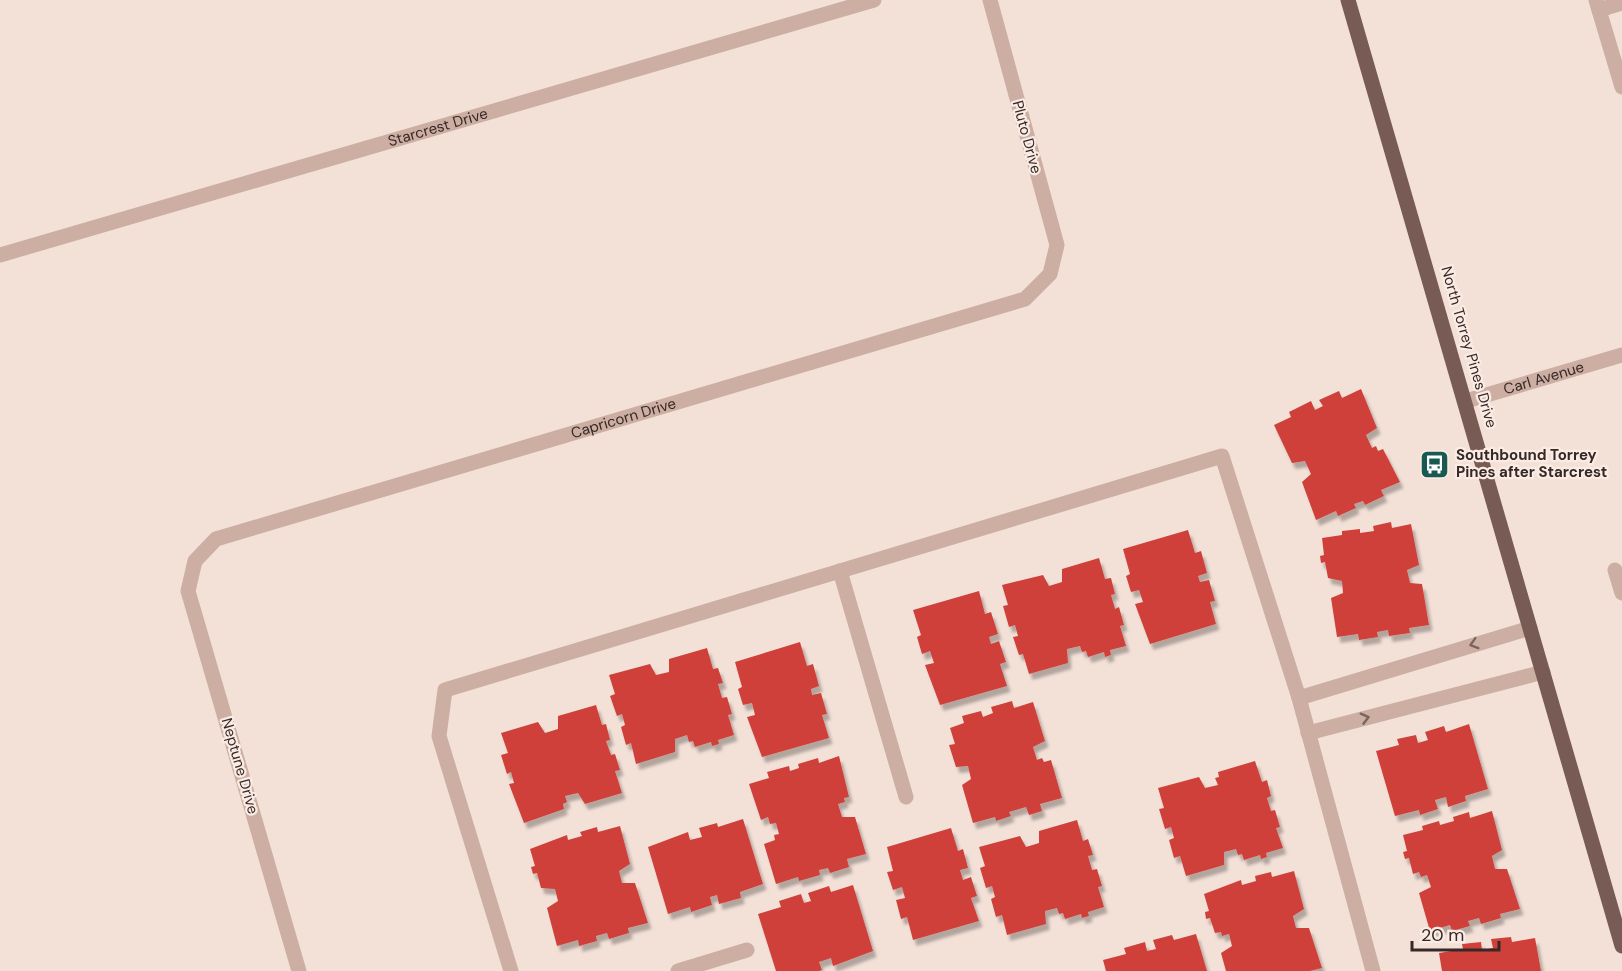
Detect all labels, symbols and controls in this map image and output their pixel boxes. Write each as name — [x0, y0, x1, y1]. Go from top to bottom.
street label: Pluto Drive — [1008, 98, 1046, 176]
street label: Starcrest Drive — [385, 103, 490, 151]
street label: North Torrey Pines Drive — [1436, 264, 1502, 430]
street label: Carl Avenue — [1501, 357, 1586, 399]
street label: Capricorn Drive — [568, 393, 678, 443]
place label: Southbound Torrey Pines after Starcrest — [1456, 445, 1607, 482]
bus stop icon: Southbound Torrey Pines after Starcrest — [1419, 448, 1451, 480]
one-way arrow — [1469, 637, 1480, 649]
one-way arrow — [1360, 713, 1370, 726]
street label: Neptune Drive — [217, 716, 263, 816]
scale bar — [1412, 914, 1499, 952]
text: 20 m — [1421, 923, 1464, 947]

